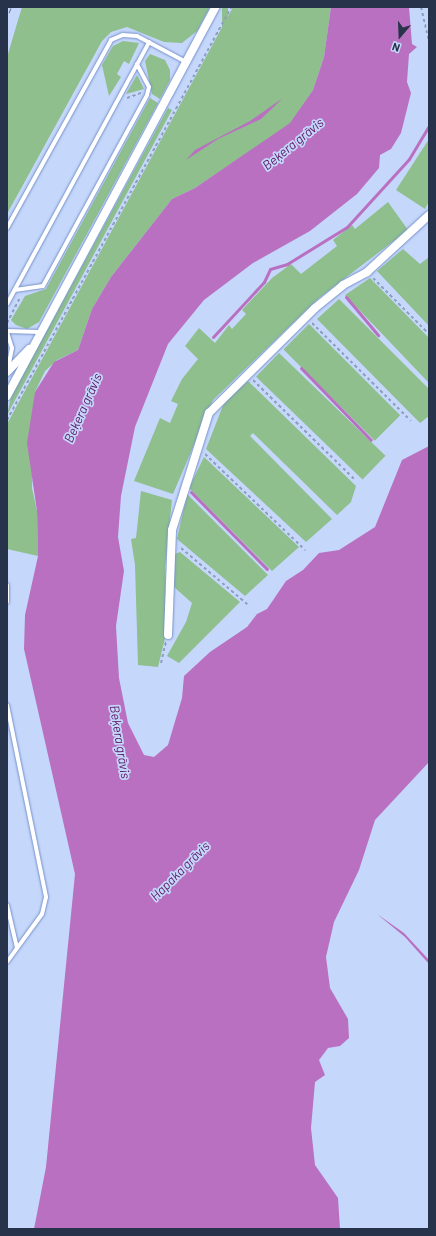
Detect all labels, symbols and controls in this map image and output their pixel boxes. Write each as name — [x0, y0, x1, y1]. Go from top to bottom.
north arrow — [380, 16, 420, 56]
text: N — [390, 40, 402, 55]
water label: Beķera grāvis — [259, 115, 327, 173]
water label: Beķera grāvis — [61, 371, 105, 445]
water label: Beķera grāvis — [106, 704, 134, 780]
water label: Hapaka grāvis — [147, 838, 213, 904]

